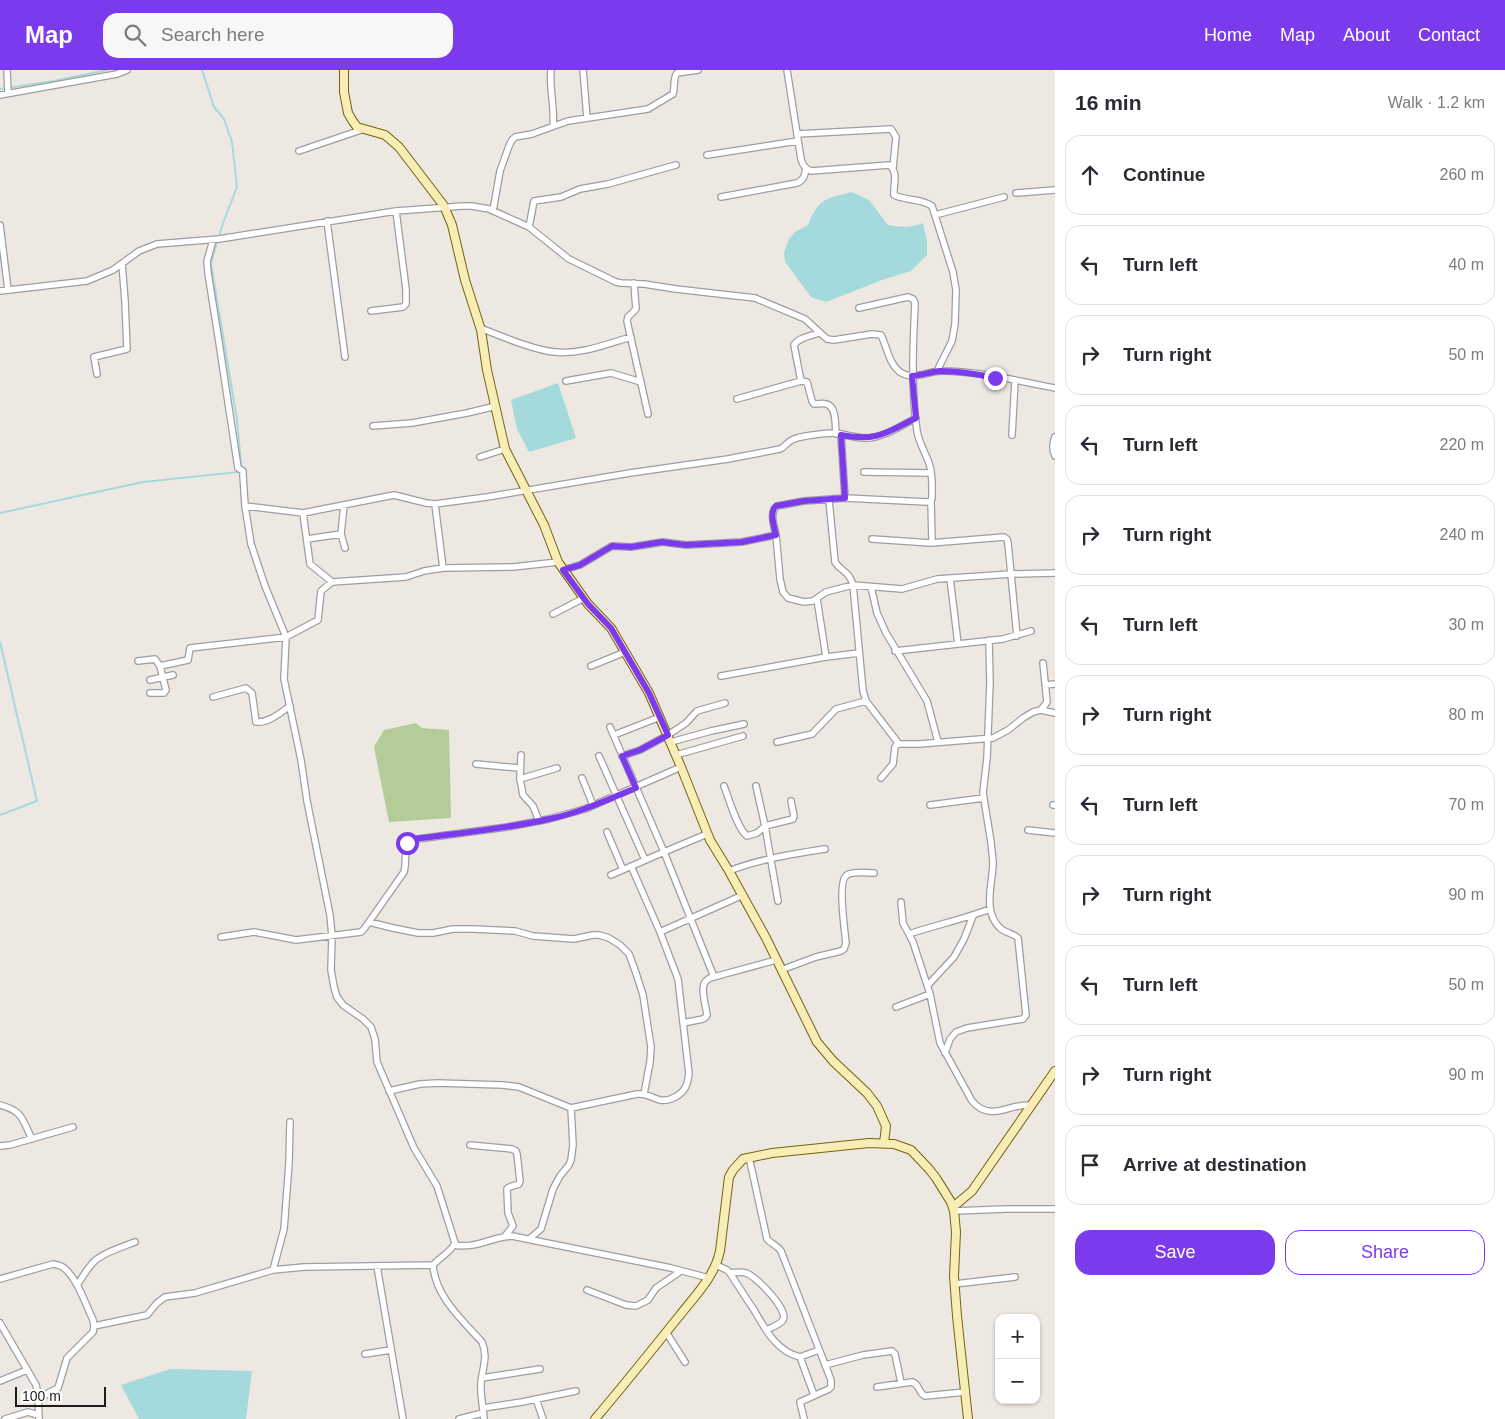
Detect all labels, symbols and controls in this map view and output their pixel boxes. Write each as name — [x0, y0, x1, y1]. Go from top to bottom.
search box — [103, 13, 453, 58]
text: Map — [25, 21, 73, 48]
icon: search — [121, 21, 149, 49]
text: Search here — [161, 24, 265, 45]
text: Home — [1204, 25, 1252, 45]
text: Map — [1280, 25, 1315, 45]
text: About — [1343, 25, 1390, 45]
text: Contact — [1418, 25, 1480, 45]
text: 16 min — [1075, 91, 1142, 114]
text: Walk · 1.2 km — [1388, 94, 1485, 111]
icon: ahead — [1076, 161, 1104, 189]
text: Continue — [1123, 164, 1205, 185]
text: 260 m — [1440, 166, 1484, 183]
icon: left — [1076, 251, 1104, 279]
text: Turn left — [1123, 254, 1198, 275]
text: 40 m — [1448, 256, 1484, 273]
icon: right — [1076, 341, 1104, 369]
text: Turn right — [1123, 344, 1211, 365]
text: 50 m — [1448, 346, 1484, 363]
route end — [984, 367, 1007, 390]
icon: left — [1076, 431, 1104, 459]
text: Turn left — [1123, 434, 1198, 455]
text: 220 m — [1440, 436, 1484, 453]
icon: right — [1076, 521, 1104, 549]
text: Turn right — [1123, 524, 1211, 545]
text: 240 m — [1440, 526, 1484, 543]
icon: left — [1076, 611, 1104, 639]
text: Turn left — [1123, 614, 1198, 635]
text: 30 m — [1448, 616, 1484, 633]
icon: right — [1076, 701, 1104, 729]
text: Turn right — [1123, 704, 1211, 725]
text: 80 m — [1448, 706, 1484, 723]
icon: left — [1076, 791, 1104, 819]
text: Turn left — [1123, 794, 1198, 815]
text: 70 m — [1448, 796, 1484, 813]
route start — [396, 832, 419, 855]
icon: right — [1076, 881, 1104, 909]
text: Turn right — [1123, 884, 1211, 905]
text: 90 m — [1448, 886, 1484, 903]
icon: left — [1076, 971, 1104, 999]
text: Turn left — [1123, 974, 1198, 995]
text: 50 m — [1448, 976, 1484, 993]
icon: right — [1076, 1061, 1104, 1089]
text: Turn right — [1123, 1064, 1211, 1085]
text: 90 m — [1448, 1066, 1484, 1083]
icon: arrive — [1076, 1151, 1104, 1179]
text: Arrive at destination — [1123, 1154, 1307, 1175]
button: Save — [1075, 1230, 1275, 1275]
button: Share — [1285, 1230, 1485, 1275]
map controls — [995, 1314, 1040, 1404]
button: + — [995, 1314, 1040, 1359]
button: − — [995, 1359, 1040, 1404]
scale bar — [15, 1384, 106, 1407]
text: 100 m — [22, 1388, 61, 1404]

